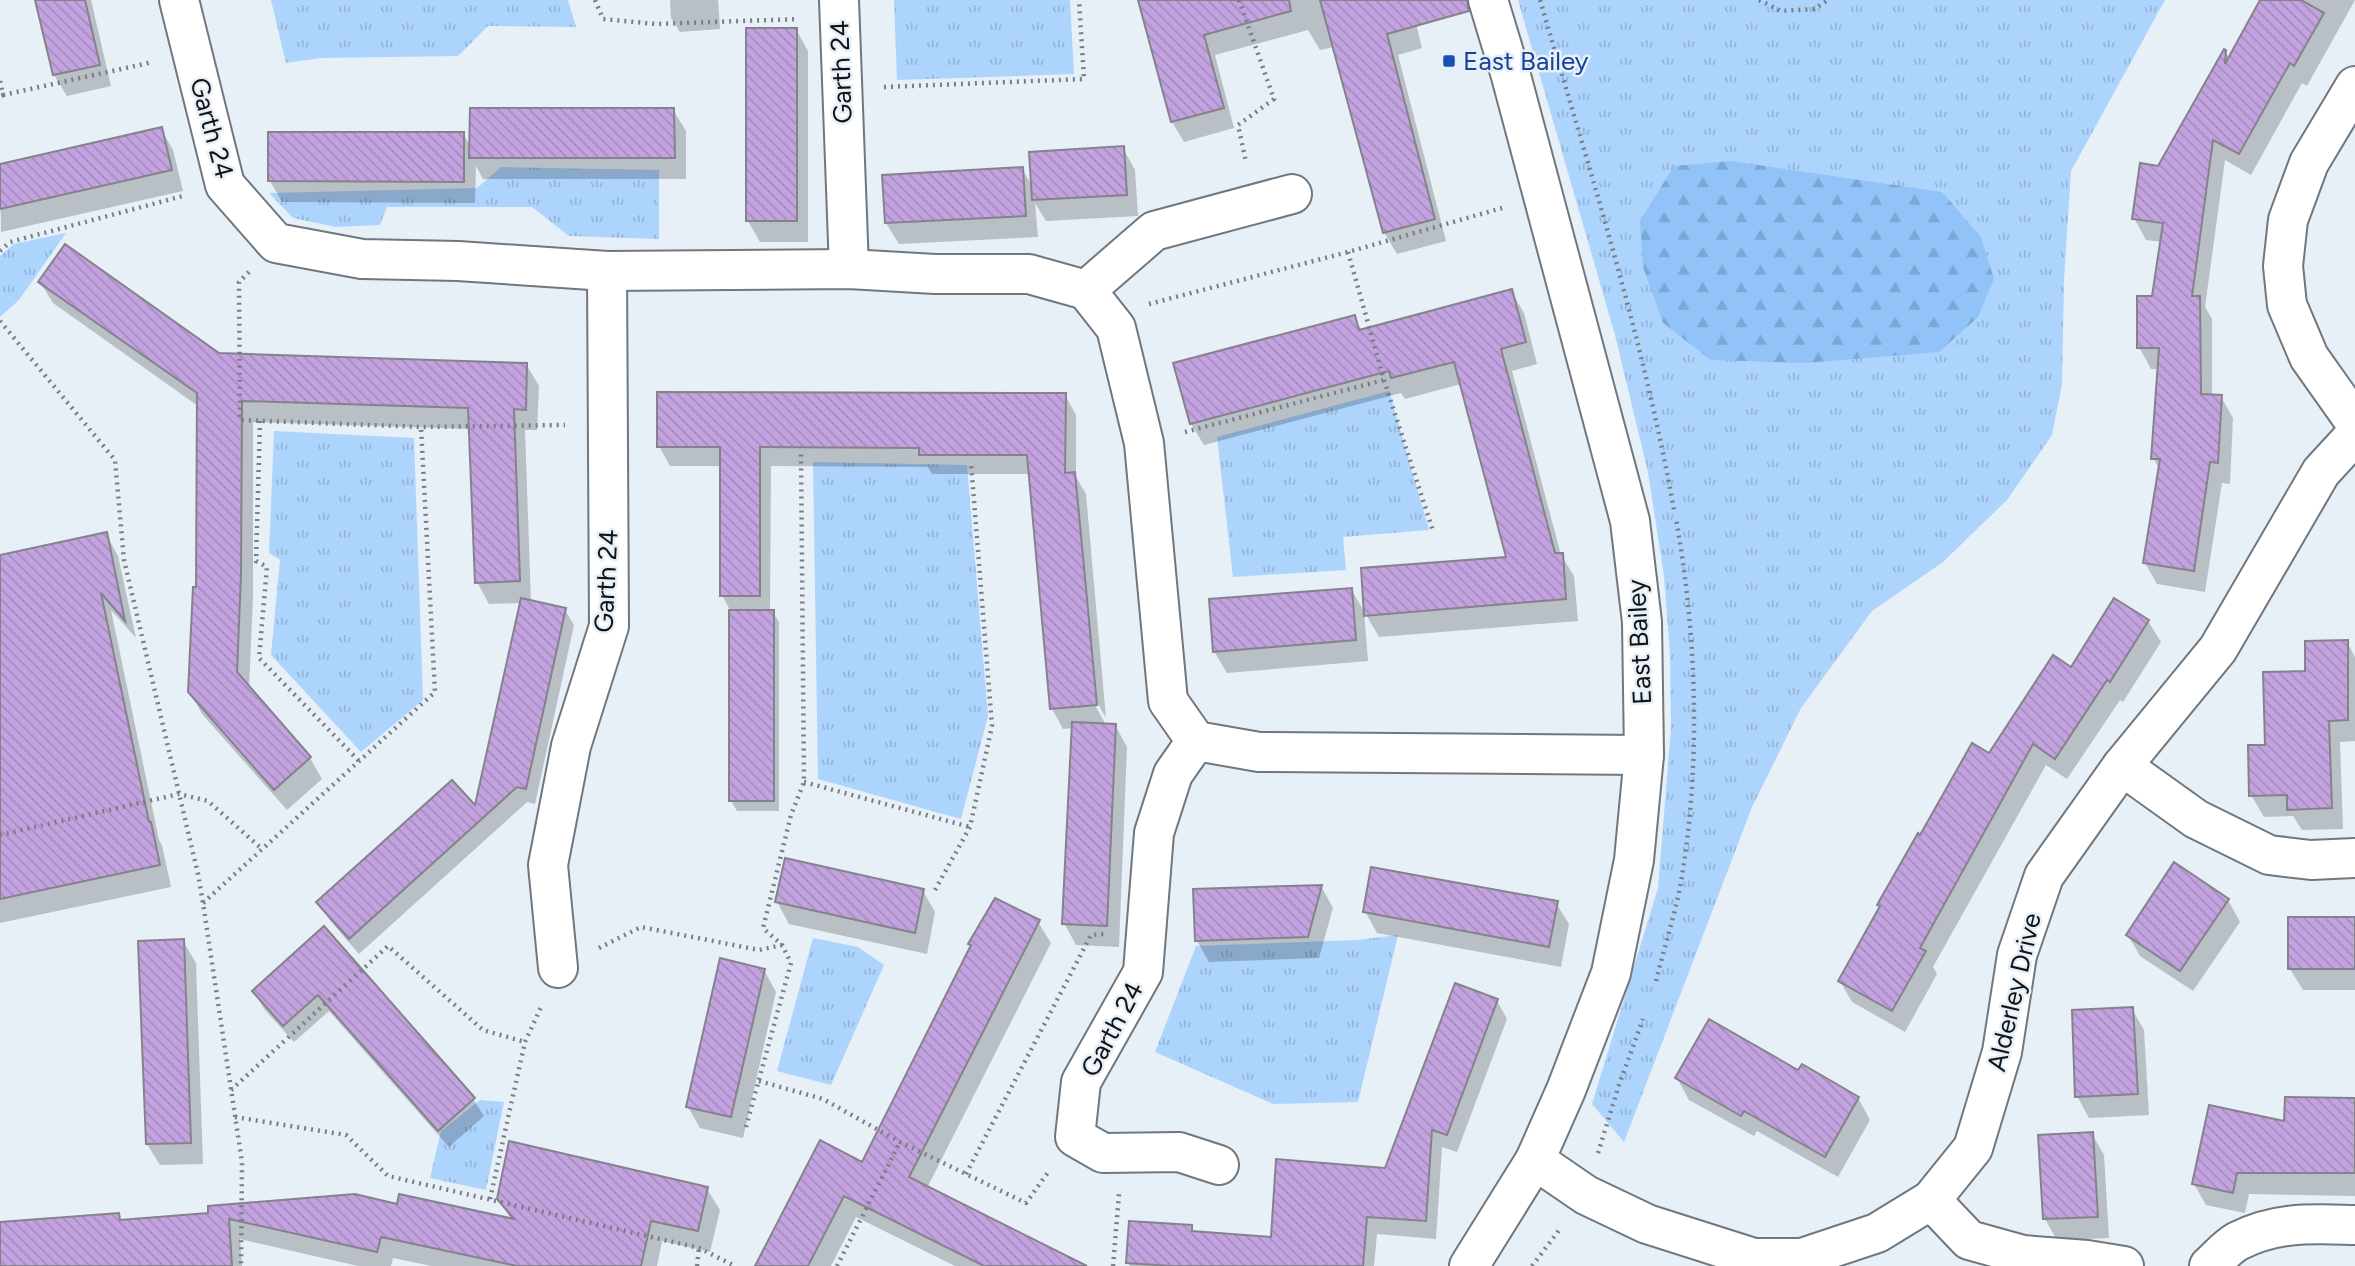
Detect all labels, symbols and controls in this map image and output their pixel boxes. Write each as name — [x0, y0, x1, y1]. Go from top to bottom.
street label: Garth 24 — [823, 20, 859, 124]
place label: East Bailey — [1463, 45, 1589, 77]
marker: East Bailey — [1441, 53, 1457, 69]
street label: Garth 24 — [183, 74, 241, 182]
street label: Garth 24 — [587, 529, 625, 633]
street label: East Bailey — [1620, 578, 1658, 705]
street label: Alderley Drive — [1980, 910, 2048, 1074]
street label: Garth 24 — [1074, 976, 1150, 1082]

